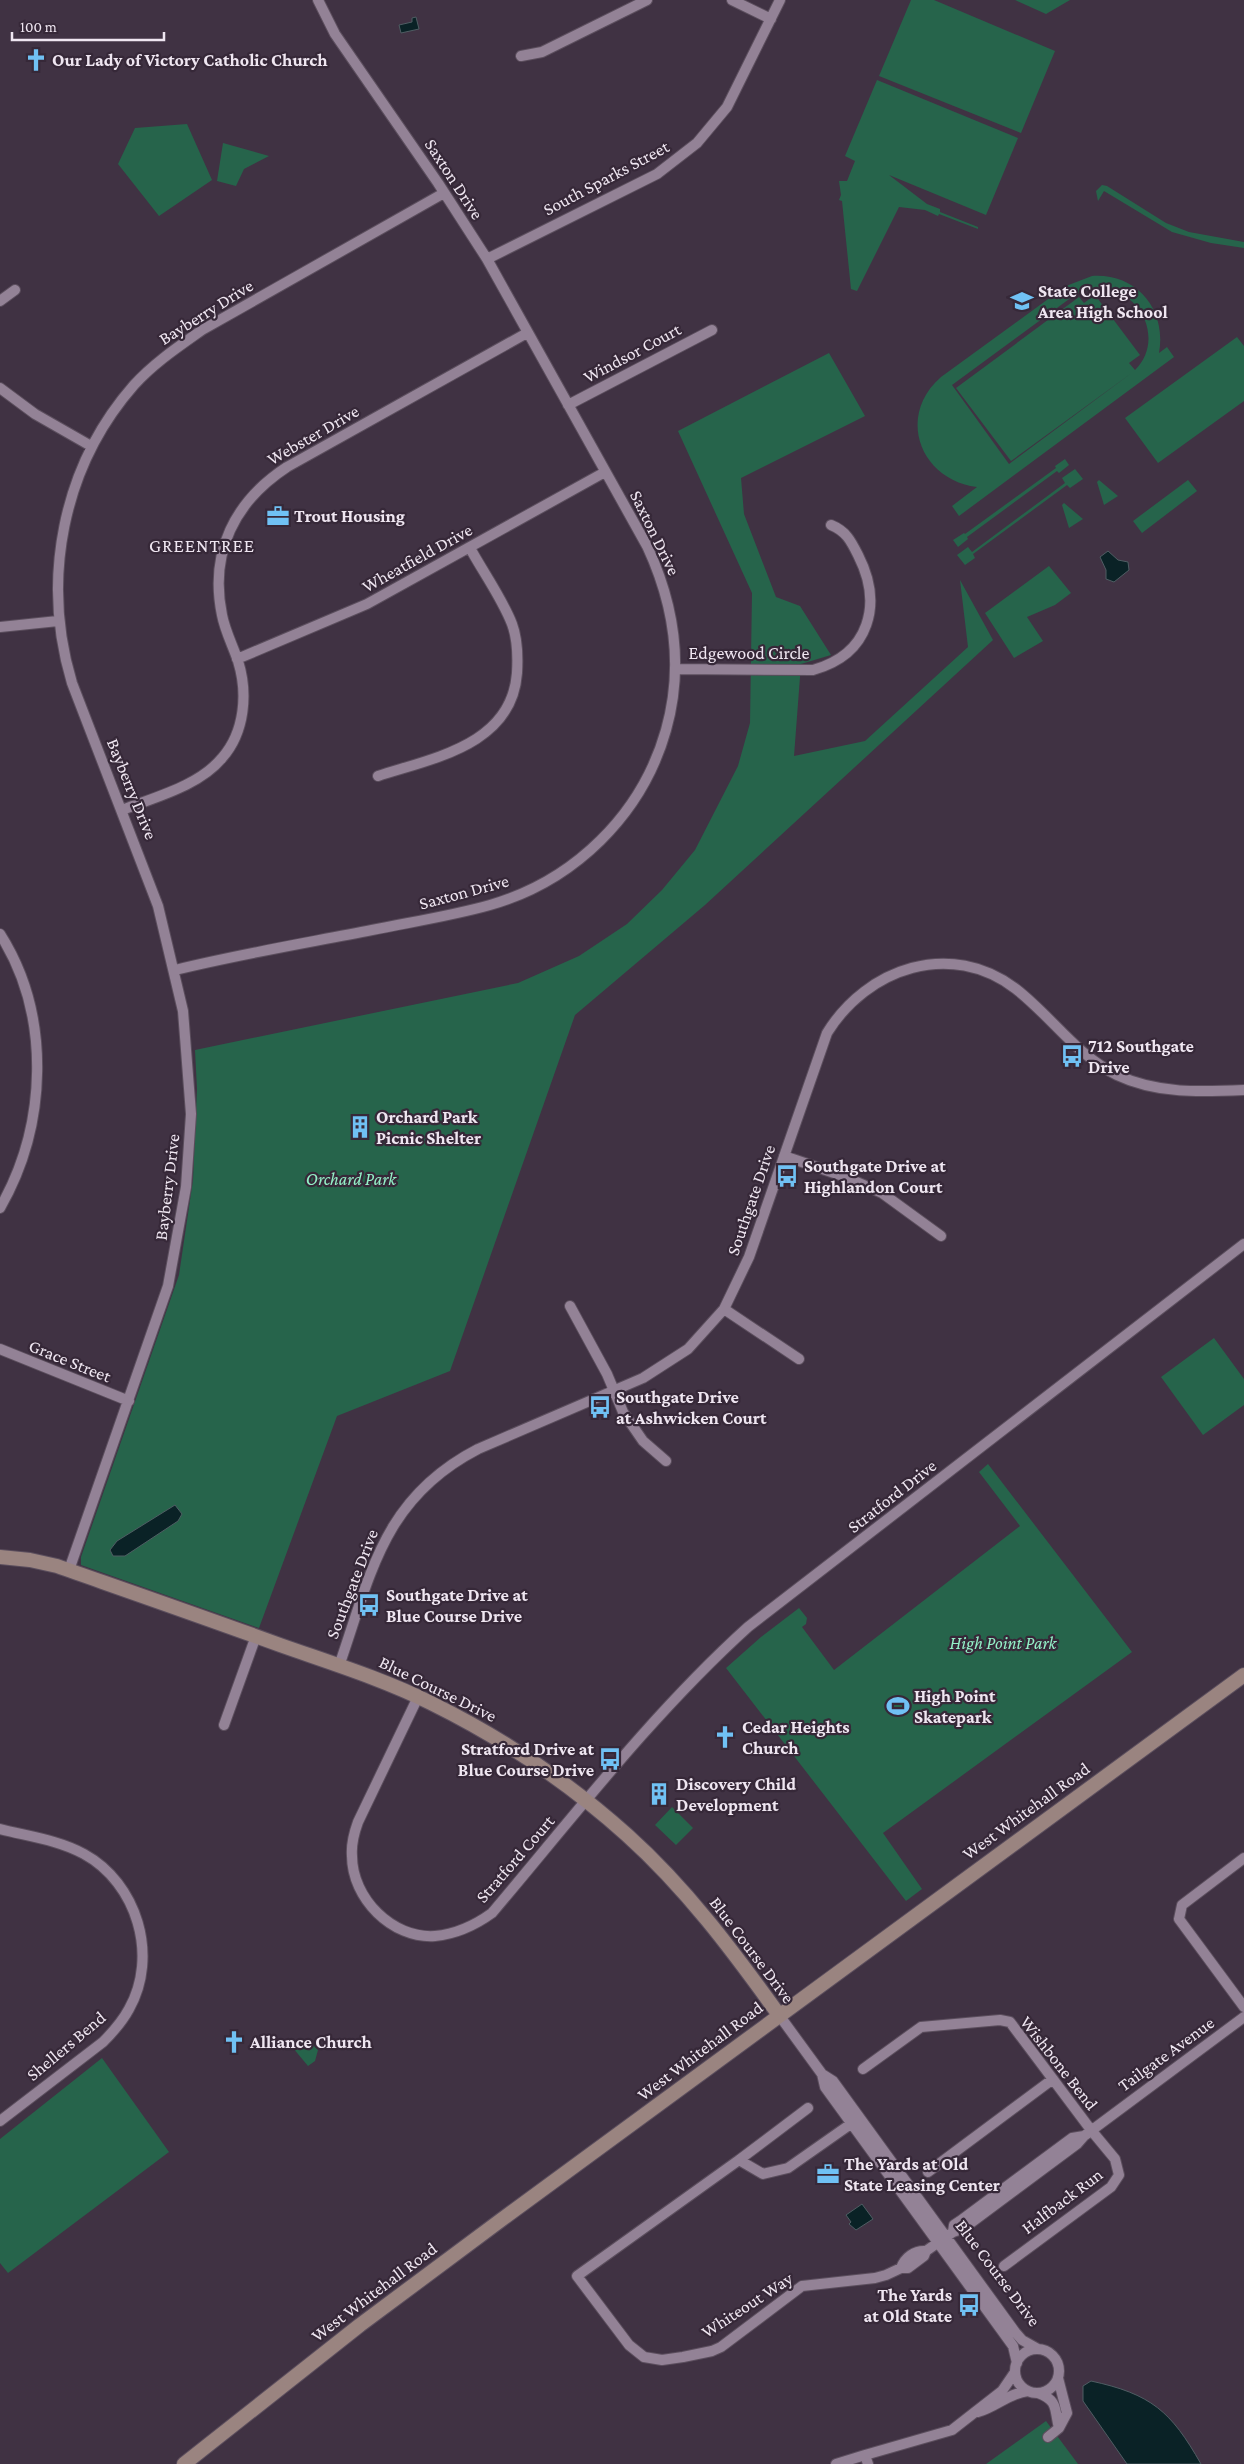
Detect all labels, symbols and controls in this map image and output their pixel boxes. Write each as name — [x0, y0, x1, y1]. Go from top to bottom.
scale bar — [12, 10, 165, 42]
text: 100 m — [20, 19, 57, 35]
church icon: Our Lady of Victory Catholic Church — [23, 47, 49, 73]
place label: Our Lady of Victory Catholic Church — [52, 50, 328, 70]
street label: Saxton Drive — [421, 135, 487, 223]
street label: South Sparks Street — [540, 136, 673, 220]
street label: Bayberry Drive — [155, 275, 257, 349]
place label: State College Area High School — [1037, 281, 1168, 322]
school or university icon: State College Area High School — [1009, 288, 1035, 314]
street label: Windsor Court — [580, 319, 685, 387]
street label: Webster Drive — [264, 401, 362, 469]
street label: Saxton Drive — [626, 487, 684, 579]
office icon: Trout Housing — [265, 503, 291, 529]
place label: Trout Housing — [294, 506, 405, 526]
street label: Wheatfield Drive — [359, 519, 476, 596]
district label: GREENTREE — [149, 535, 255, 556]
street label: Edgewood Circle — [689, 643, 810, 663]
street label: Bayberry Drive — [103, 736, 161, 842]
street label: Saxton Drive — [417, 870, 511, 914]
place label: 712 Southgate Drive — [1088, 1036, 1194, 1077]
bus stop icon: 712 Southgate Drive — [1059, 1043, 1085, 1069]
place label: Orchard Park Picnic Shelter — [376, 1107, 481, 1148]
building icon: Orchard Park Picnic Shelter — [347, 1114, 373, 1140]
street label: Bayberry Drive — [151, 1133, 183, 1241]
street label: Southgate Drive — [723, 1142, 779, 1258]
place label: Southgate Drive at Highlandon Court — [804, 1156, 946, 1197]
bus stop icon: Southgate Drive at Highlandon Court — [774, 1163, 800, 1189]
park label: Orchard Park — [306, 1169, 397, 1189]
street label: Grace Street — [26, 1336, 115, 1387]
place label: Southgate Drive at Ashwicken Court — [616, 1387, 767, 1428]
bus stop icon: Southgate Drive at Ashwicken Court — [587, 1394, 613, 1420]
street label: Stratford Drive — [844, 1455, 940, 1537]
street label: Southgate Drive — [322, 1526, 382, 1642]
place label: Southgate Drive at Blue Course Drive — [386, 1585, 528, 1626]
bus stop icon: Southgate Drive at Blue Course Drive — [356, 1592, 382, 1618]
park label: High Point Park — [950, 1633, 1058, 1653]
street label: Blue Course Drive — [376, 1652, 500, 1726]
place label: High Point Skatepark — [914, 1686, 996, 1727]
sports icon: High Point Skatepark — [885, 1693, 911, 1719]
place label: Cedar Heights Church — [742, 1717, 850, 1758]
church icon: Cedar Heights Church — [712, 1724, 738, 1750]
place label: Stratford Drive at Blue Course Drive — [458, 1739, 595, 1780]
bus stop icon: Stratford Drive at Blue Course Drive — [597, 1746, 623, 1772]
street label: West Whitehall Road — [959, 1758, 1094, 1864]
place label: Discovery Child Development — [676, 1774, 796, 1815]
building icon: Discovery Child Development — [646, 1781, 672, 1807]
street label: Stratford Court — [472, 1810, 559, 1907]
street label: Blue Course Drive — [705, 1893, 799, 2007]
street label: West Whitehall Road — [633, 1997, 767, 2105]
street label: Shellers Bend — [22, 2007, 110, 2085]
street label: Wishbone Bend — [1016, 2012, 1102, 2114]
street label: Tailgate Avenue — [1114, 2012, 1218, 2096]
church icon: Alliance Church — [221, 2029, 247, 2055]
place label: Alliance Church — [249, 2032, 373, 2052]
place label: The Yards at Old State Leasing Center — [844, 2154, 1000, 2195]
office icon: The Yards at Old State Leasing Center — [815, 2161, 841, 2187]
street label: Halfback Run — [1018, 2164, 1107, 2238]
street label: Blue Course Drive — [951, 2216, 1045, 2330]
street label: West Whitehall Road — [307, 2238, 441, 2346]
street label: Whiteout Way — [698, 2268, 797, 2342]
place label: The Yards at Old State — [863, 2285, 952, 2326]
bus stop icon: The Yards at Old State — [956, 2292, 982, 2318]

